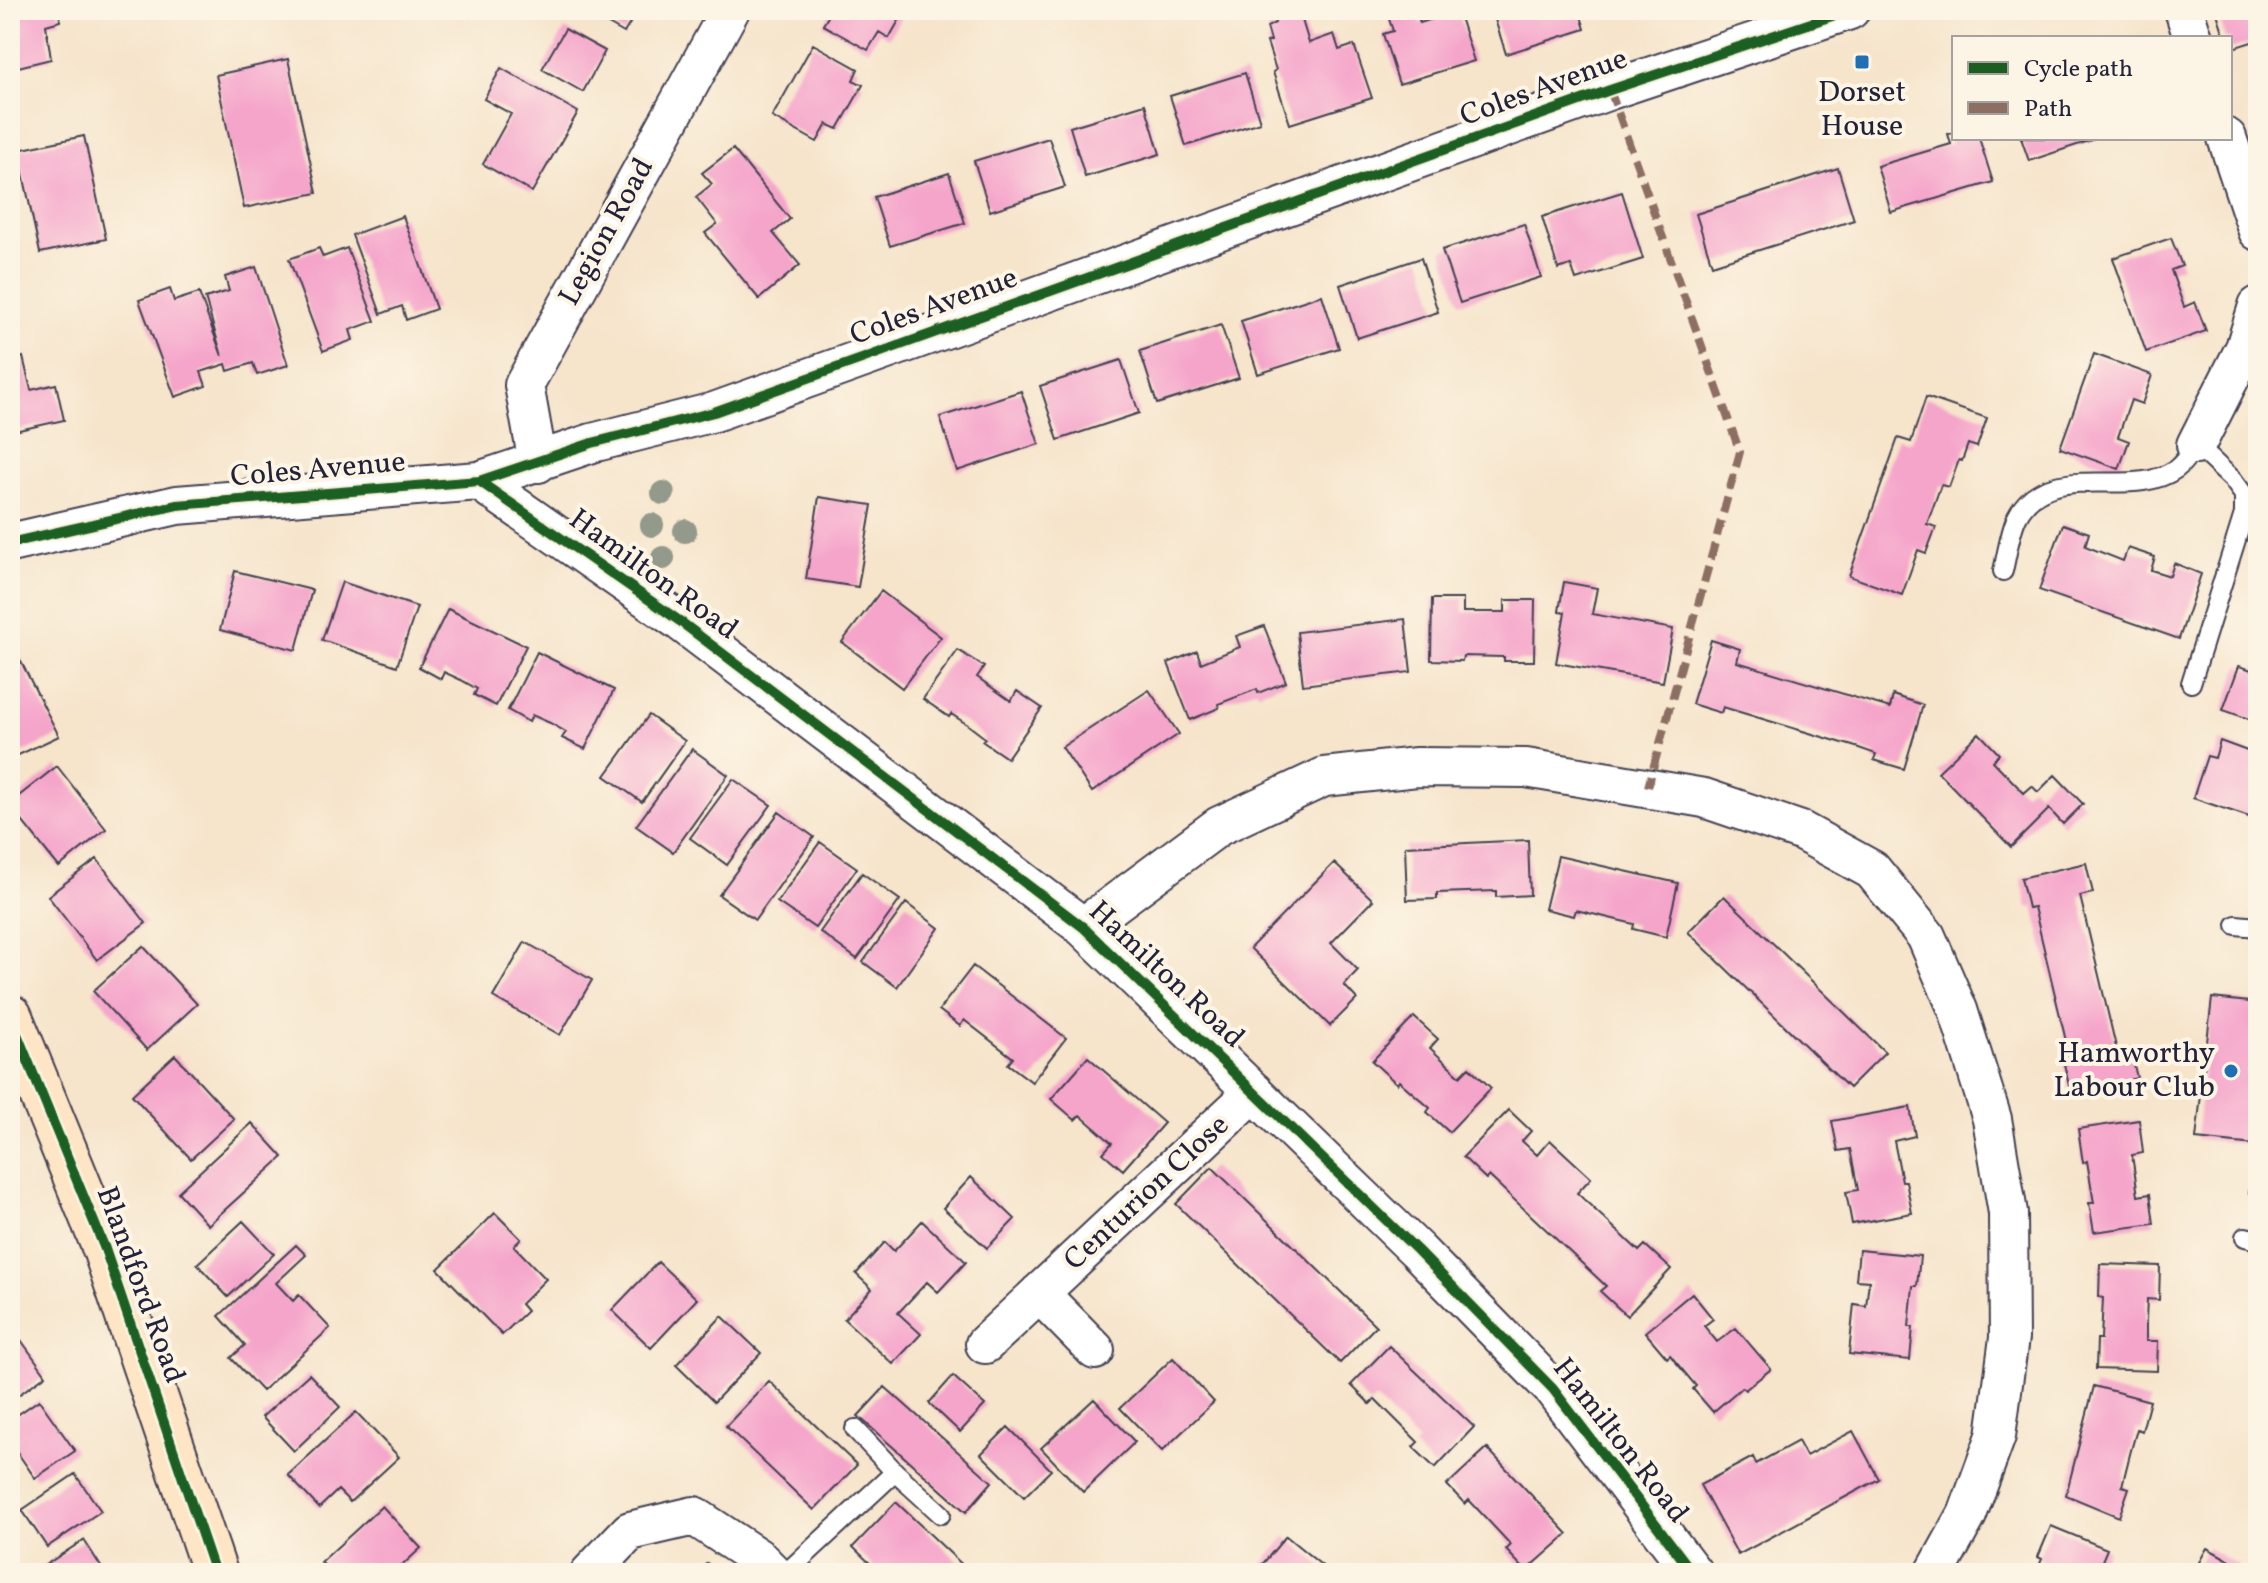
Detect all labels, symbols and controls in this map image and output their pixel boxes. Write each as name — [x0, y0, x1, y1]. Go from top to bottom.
legend — [1952, 36, 2232, 140]
street label: Coles Avenue — [1454, 38, 1634, 138]
marker: Dorset House — [1853, 53, 1871, 71]
text: Cycle path — [2024, 53, 2133, 87]
place label: Dorset House — [1818, 72, 1906, 148]
text: Path — [2024, 93, 2072, 127]
street label: Legion Road — [549, 151, 665, 313]
street label: Coles Avenue — [844, 257, 1024, 357]
street label: Coles Avenue — [229, 441, 407, 499]
street label: Hamilton Road — [560, 499, 746, 651]
street label: Hamilton Road — [1079, 891, 1253, 1059]
place label: Hamworthy Labour Club — [2054, 1033, 2215, 1109]
marker: Hamworthy Labour Club — [2222, 1062, 2240, 1080]
street label: Centurion Close — [1055, 1105, 1239, 1281]
street label: Blandford Road — [85, 1181, 195, 1389]
street label: Hamilton Road — [1542, 1349, 1698, 1533]

